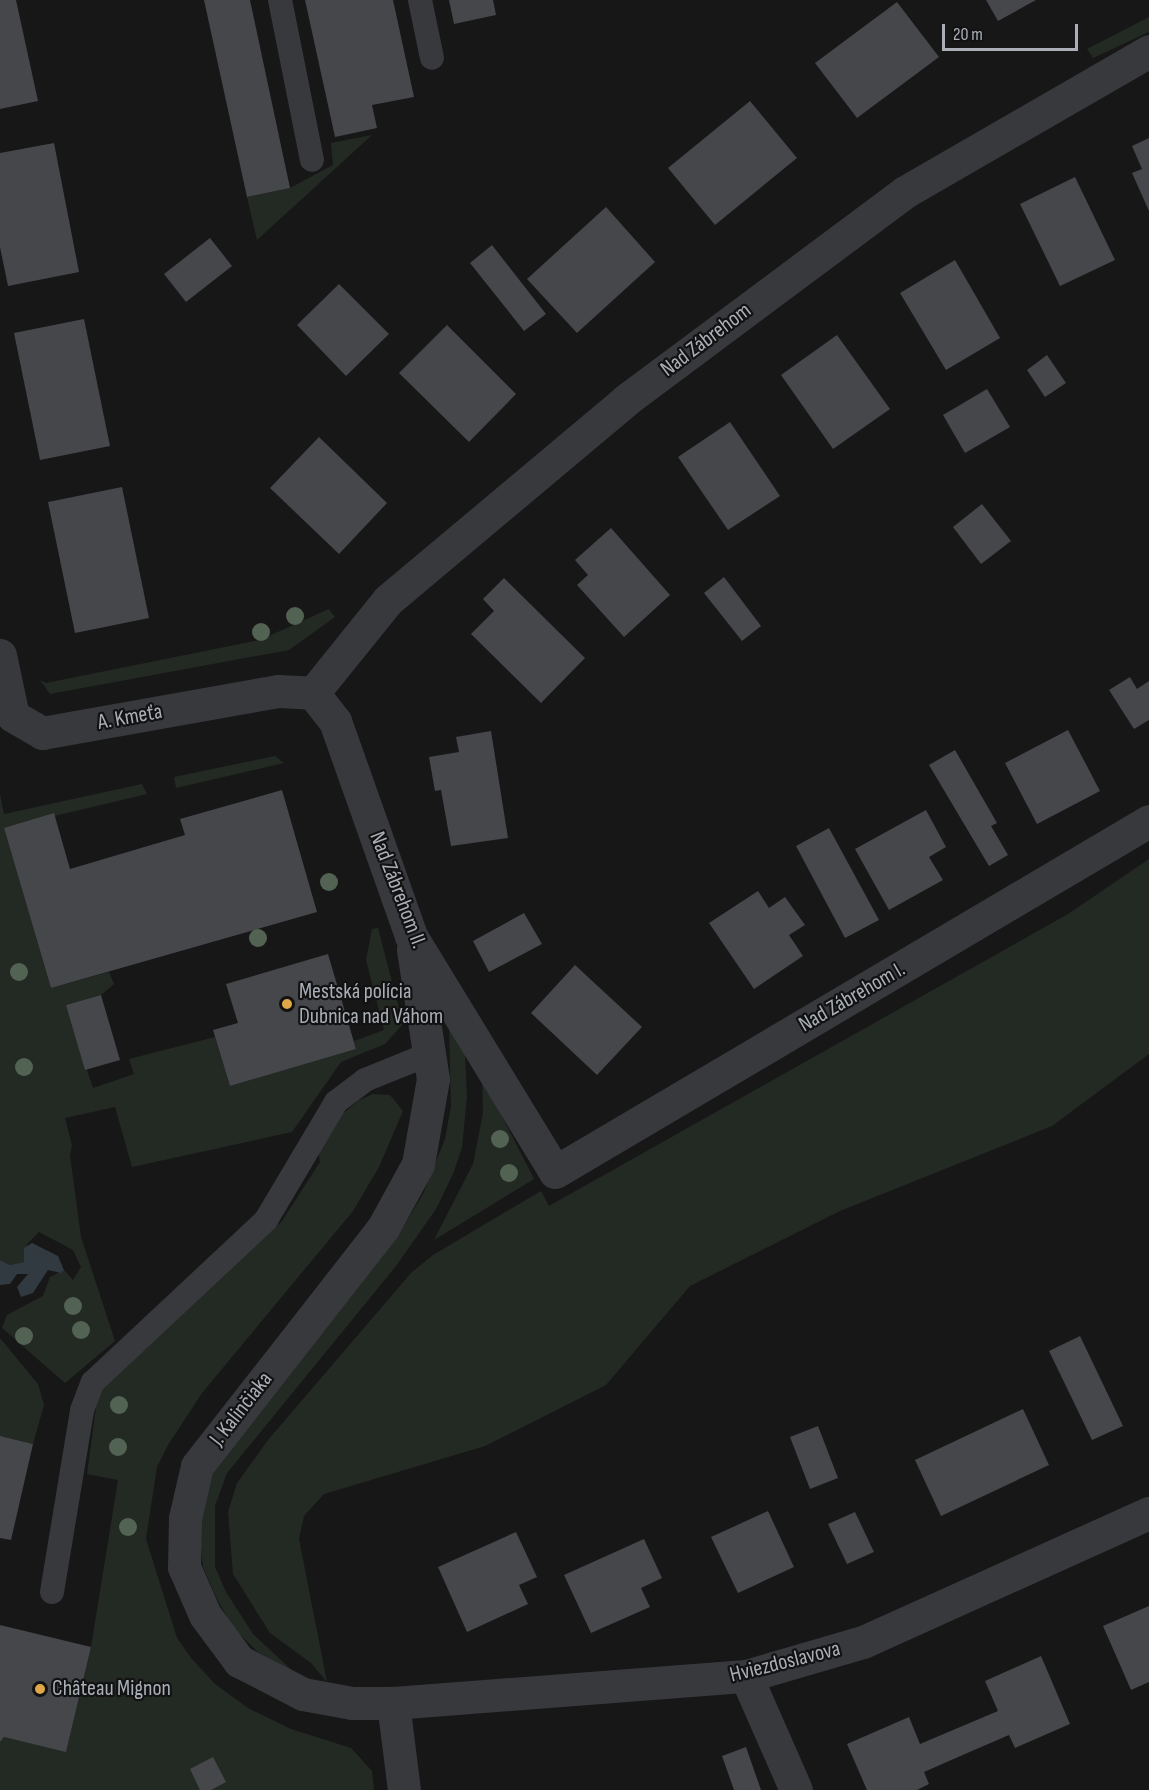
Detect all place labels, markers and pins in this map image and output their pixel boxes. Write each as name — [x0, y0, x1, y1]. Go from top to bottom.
place label: Mestská polícia Dubnica nad Váhom — [299, 978, 443, 1030]
marker: Mestská polícia Dubnica nad Váhom — [280, 997, 294, 1011]
place label: Château Mignon — [52, 1676, 171, 1702]
marker: Château Mignon — [33, 1682, 47, 1696]

